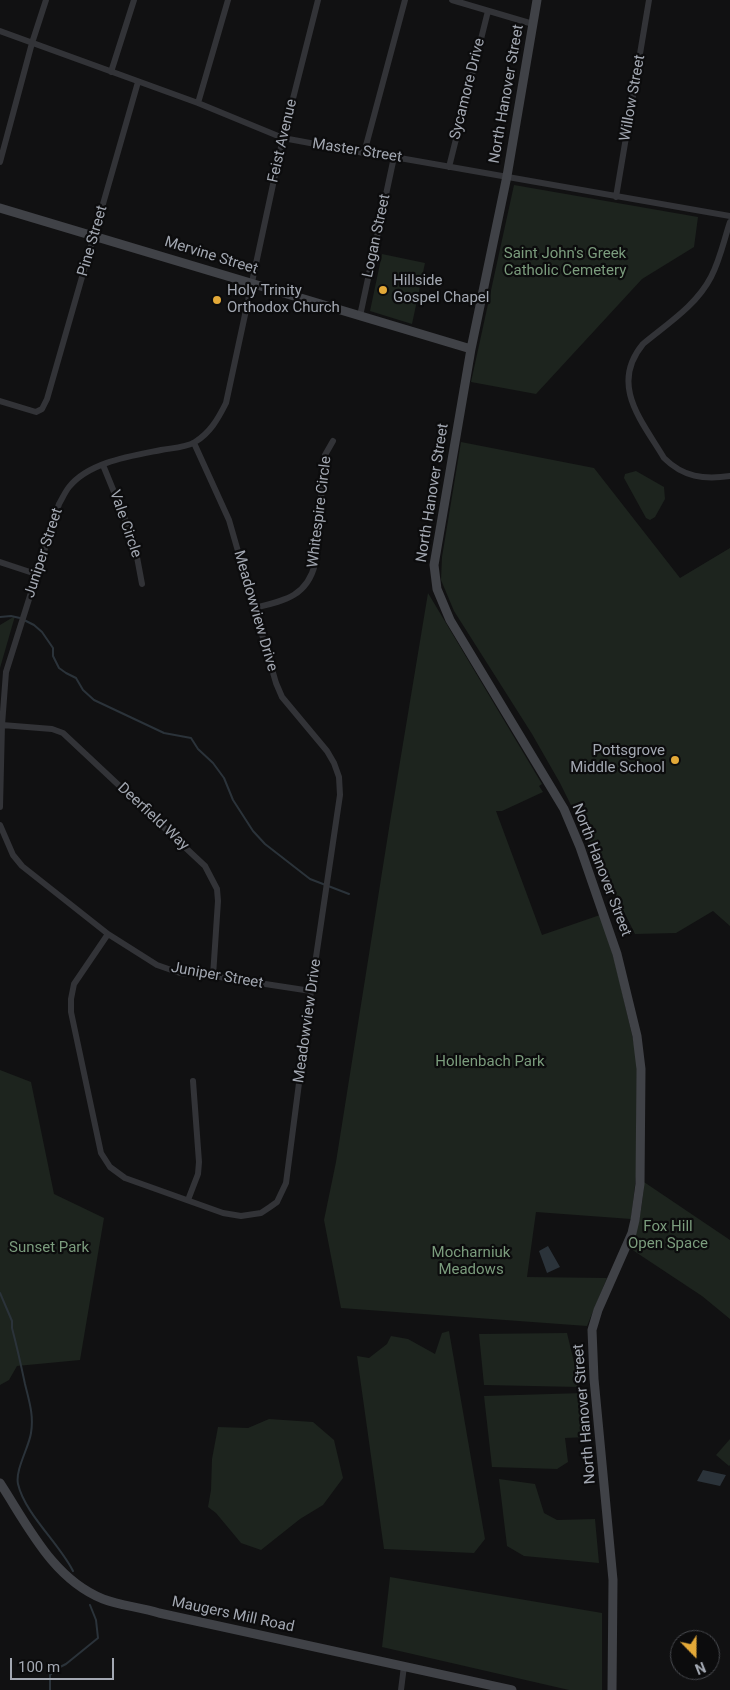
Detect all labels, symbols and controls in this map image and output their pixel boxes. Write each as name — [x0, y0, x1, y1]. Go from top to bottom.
street label: North Hanover Street — [486, 23, 528, 165]
street label: Sycamore Drive — [447, 36, 489, 142]
street label: Willow Street — [617, 53, 649, 143]
street label: Feist Avenue — [265, 97, 301, 185]
street label: Master Street — [311, 135, 403, 167]
street label: Logan Street — [359, 193, 395, 279]
street label: Pine Street — [74, 204, 112, 278]
street label: Mervine Street — [162, 233, 260, 279]
park label: Saint John's Greek Catholic Cemetery — [504, 245, 626, 280]
place label: Hillside Gospel Chapel — [393, 272, 489, 307]
place label: Holy Trinity Orthodox Church — [227, 282, 340, 317]
marker: Hillside Gospel Chapel — [377, 284, 389, 296]
marker: Holy Trinity Orthodox Church — [211, 294, 223, 306]
street label: North Hanover Street — [413, 422, 453, 564]
street label: Whitespire Circle — [304, 455, 336, 569]
street label: Vale Circle — [105, 488, 145, 560]
street label: Juniper Street — [21, 506, 67, 600]
street label: Meadowview Drive — [229, 548, 281, 674]
place label: Pottsgrove Middle School — [570, 742, 665, 777]
marker: Pottsgrove Middle School — [669, 754, 681, 766]
street label: Deerfield Way — [114, 779, 192, 855]
street label: North Hanover Street — [567, 801, 635, 939]
street label: Meadowview Drive — [290, 958, 326, 1084]
street label: Juniper Street — [170, 959, 264, 993]
park label: Hollenbach Park — [435, 1053, 545, 1071]
park label: Fox Hill Open Space — [628, 1218, 708, 1253]
park label: Sunset Park — [9, 1239, 89, 1257]
park label: Mocharniuk Meadows — [432, 1244, 510, 1279]
street label: North Hanover Street — [570, 1343, 600, 1485]
street label: Maugers Mill Road — [170, 1593, 296, 1637]
north arrow — [670, 1630, 720, 1680]
scale bar — [12, 1648, 116, 1680]
text: 100 m — [18, 1658, 60, 1676]
text: N — [693, 1659, 708, 1677]

